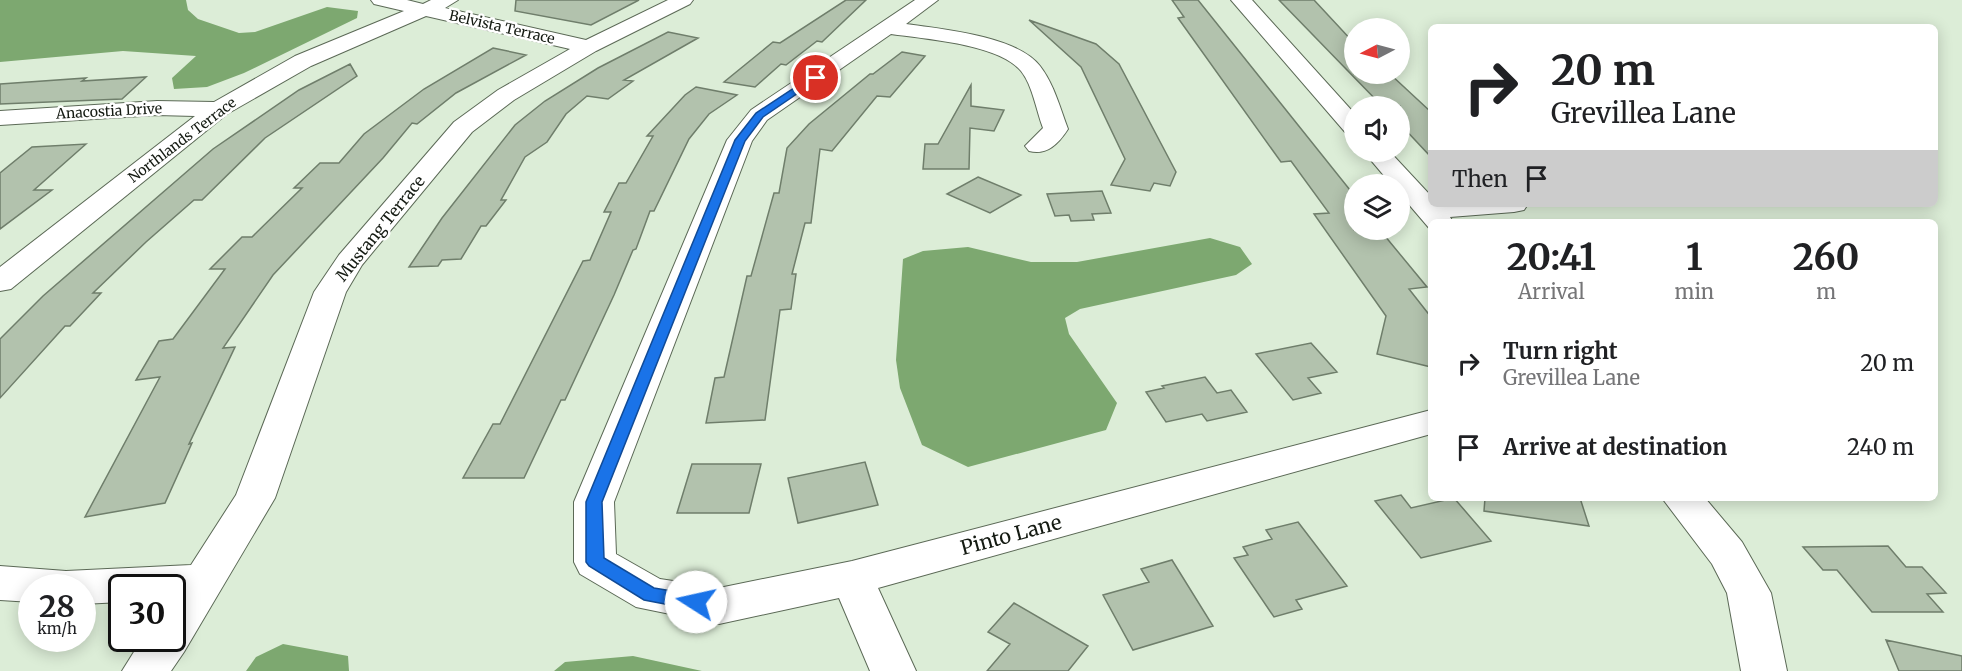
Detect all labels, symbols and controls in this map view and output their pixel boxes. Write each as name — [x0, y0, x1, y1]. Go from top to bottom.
street label: Belvista Terrace — [447, 6, 557, 48]
north arrow — [1344, 18, 1410, 84]
map controls — [1344, 18, 1410, 240]
text: 20 m — [1551, 44, 1655, 96]
icon: right — [1452, 48, 1530, 126]
pin — [790, 52, 841, 103]
icon: arrive — [799, 61, 832, 94]
street label: Northlands Terrace — [124, 94, 240, 186]
button: sound — [1344, 96, 1410, 162]
text: Grevillea Lane — [1551, 96, 1736, 130]
street label: Anacostia Drive — [55, 99, 162, 123]
icon: arrive — [1520, 162, 1553, 195]
text: Then — [1452, 165, 1508, 193]
street label: Mustang Terrace — [331, 171, 429, 285]
button: layers — [1344, 174, 1410, 240]
text: 20:41 — [1507, 235, 1596, 280]
text: 1 — [1686, 235, 1703, 280]
text: 260 — [1793, 235, 1859, 280]
text: Arrival — [1518, 279, 1585, 304]
text: min — [1675, 279, 1714, 304]
text: m — [1816, 279, 1836, 304]
text: Turn right — [1503, 337, 1617, 365]
icon: right — [1452, 347, 1485, 380]
text: 20 m — [1860, 349, 1914, 377]
text: Grevillea Lane — [1503, 365, 1640, 390]
icon: arrive — [1452, 431, 1485, 464]
text: Arrive at destination — [1503, 433, 1727, 461]
text: 240 m — [1847, 433, 1914, 461]
street label: Pinto Lane — [958, 509, 1064, 560]
position arrow — [664, 570, 728, 634]
speed limit sign: 30 — [108, 574, 186, 652]
text: 28 — [39, 587, 75, 625]
text: km/h — [37, 619, 77, 638]

